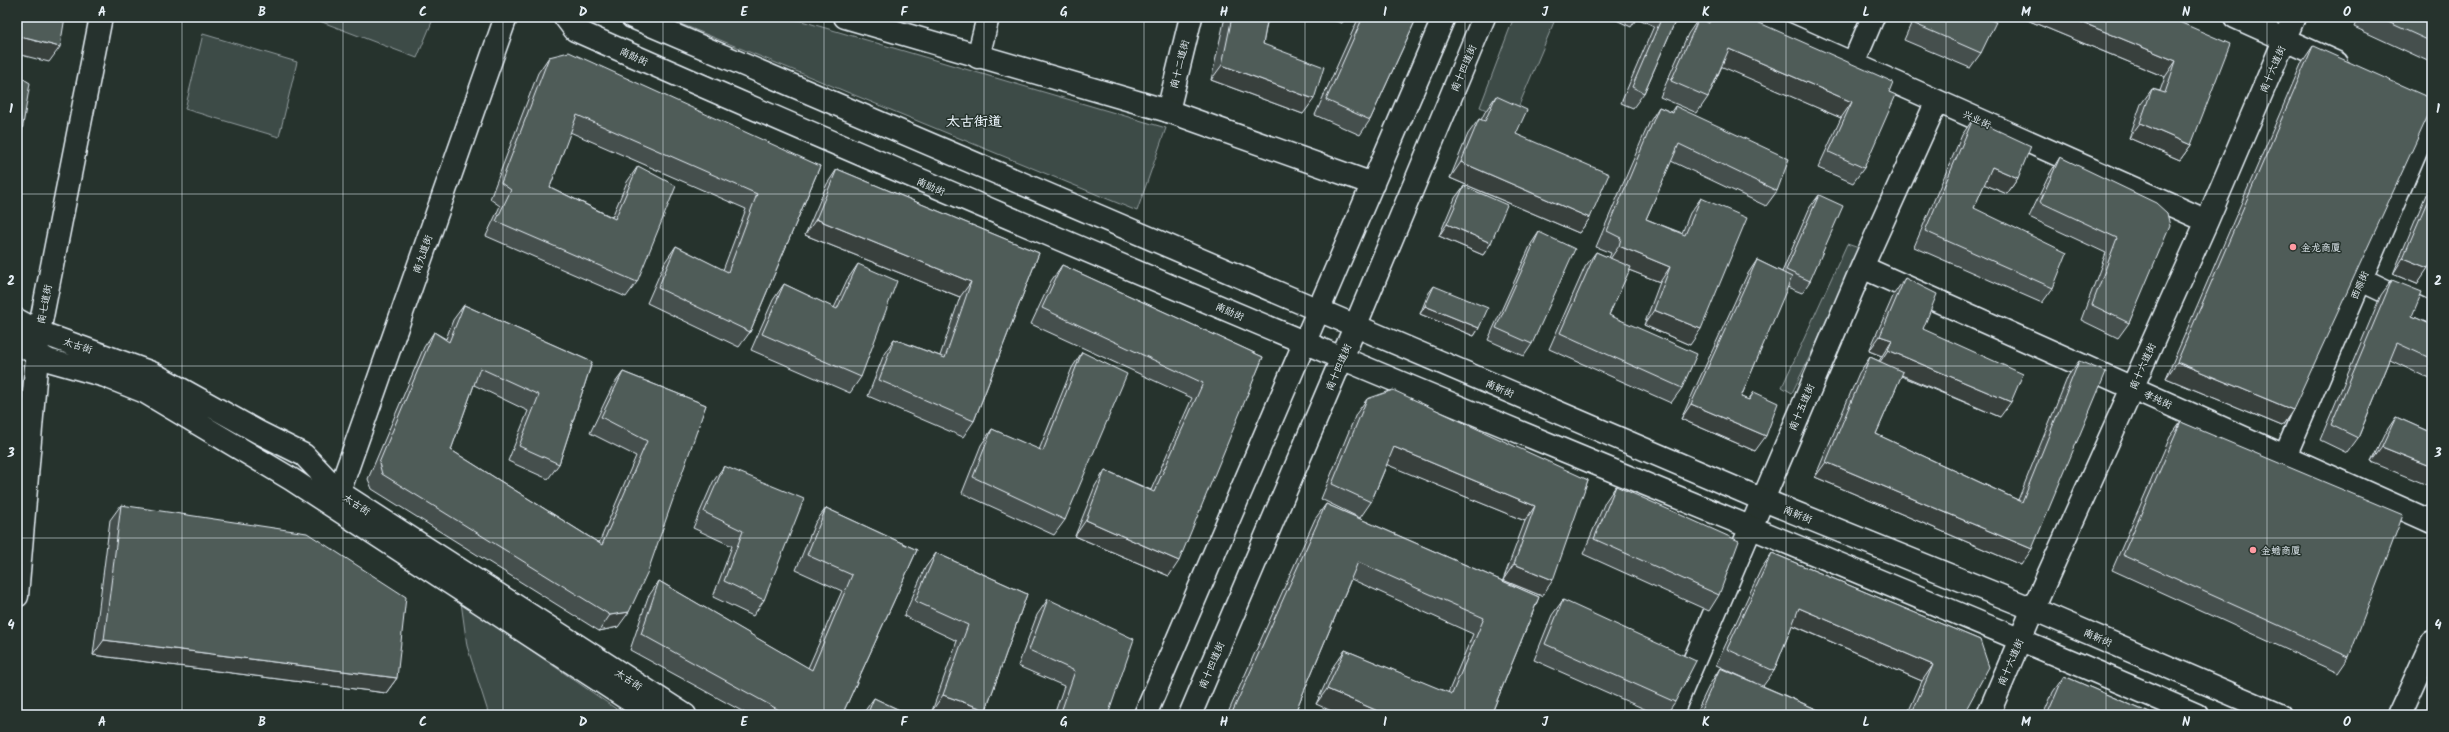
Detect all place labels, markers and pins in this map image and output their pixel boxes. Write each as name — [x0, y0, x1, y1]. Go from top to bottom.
place label: 金龙商厦 — [2301, 240, 2341, 256]
marker: 金龙商厦 — [2288, 242, 2298, 252]
place label: 金蟾商厦 — [2261, 543, 2301, 559]
marker: 金蟾商厦 — [2248, 545, 2258, 555]

